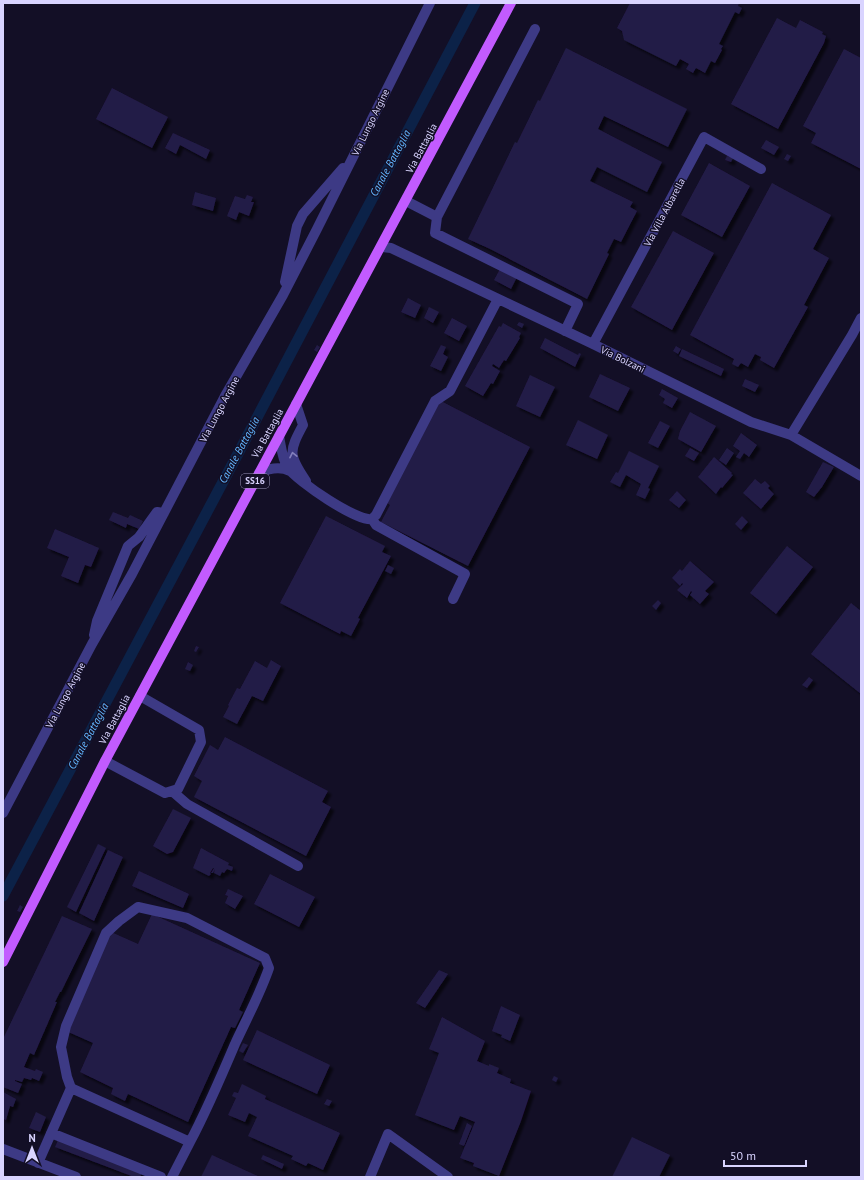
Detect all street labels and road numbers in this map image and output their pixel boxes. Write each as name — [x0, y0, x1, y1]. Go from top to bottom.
street label: Via Lungo Argine — [348, 87, 392, 159]
street label: Via Battaglia — [402, 121, 440, 176]
street label: Via Villa Albarella — [640, 176, 688, 250]
street label: Via Bolzani — [598, 343, 647, 376]
street label: Via Lungo Argine — [196, 374, 242, 445]
street label: Via Battaglia — [248, 406, 286, 461]
road number: SS16 — [241, 474, 269, 488]
street label: Via Lungo Argine — [42, 660, 88, 731]
street label: Via Battaglia — [95, 692, 133, 747]

